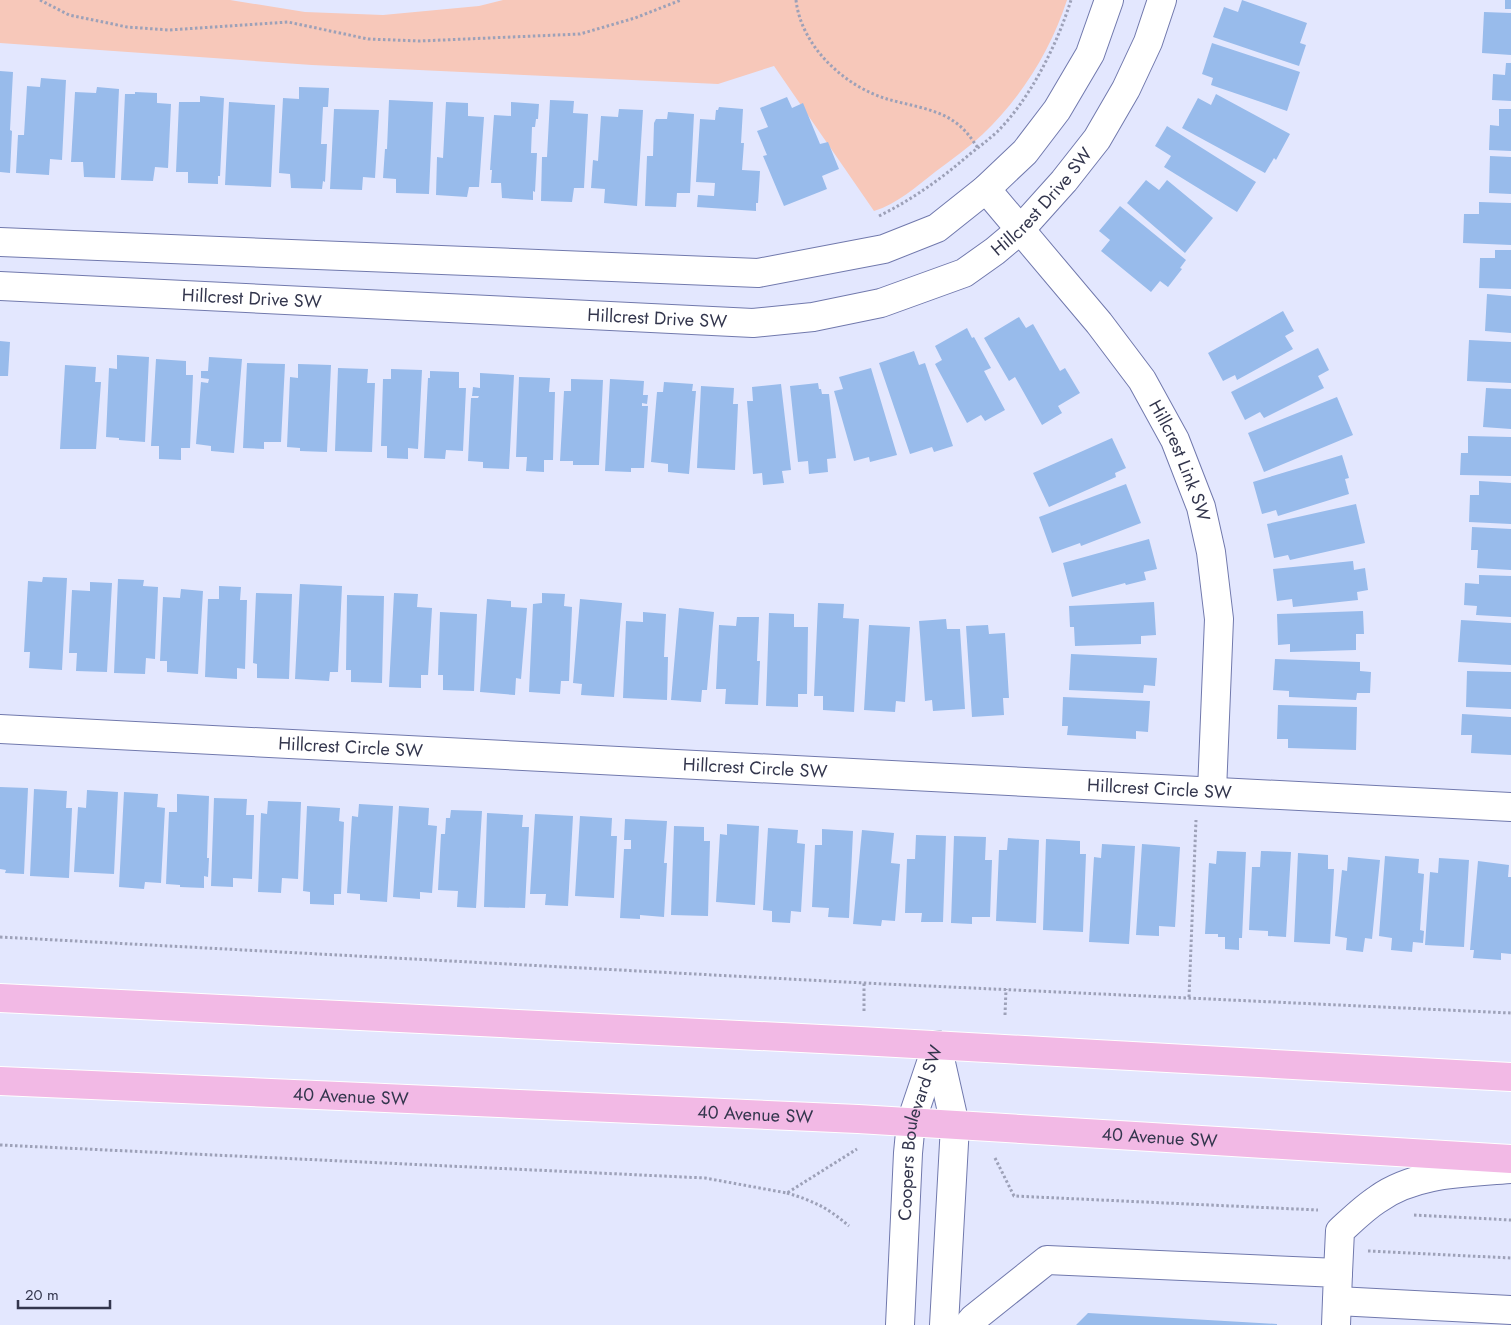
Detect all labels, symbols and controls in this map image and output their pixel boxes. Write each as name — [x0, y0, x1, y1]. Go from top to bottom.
street label: Hillcrest Drive SW — [985, 142, 1099, 262]
street label: Hillcrest Drive SW — [181, 282, 322, 315]
street label: Hillcrest Drive SW — [587, 302, 728, 335]
street label: Hillcrest Link SW — [1142, 395, 1217, 524]
street label: Hillcrest Circle SW — [278, 730, 424, 764]
street label: Hillcrest Circle SW — [682, 751, 828, 785]
street label: Hillcrest Circle SW — [1087, 772, 1233, 806]
street label: Coopers Boulevard SW — [892, 1042, 949, 1221]
street label: 40 Avenue SW — [292, 1081, 409, 1112]
street label: 40 Avenue SW — [697, 1099, 814, 1130]
street label: 40 Avenue SW — [1101, 1121, 1218, 1154]
scale bar — [18, 1278, 110, 1310]
text: 20 m — [25, 1284, 59, 1306]

